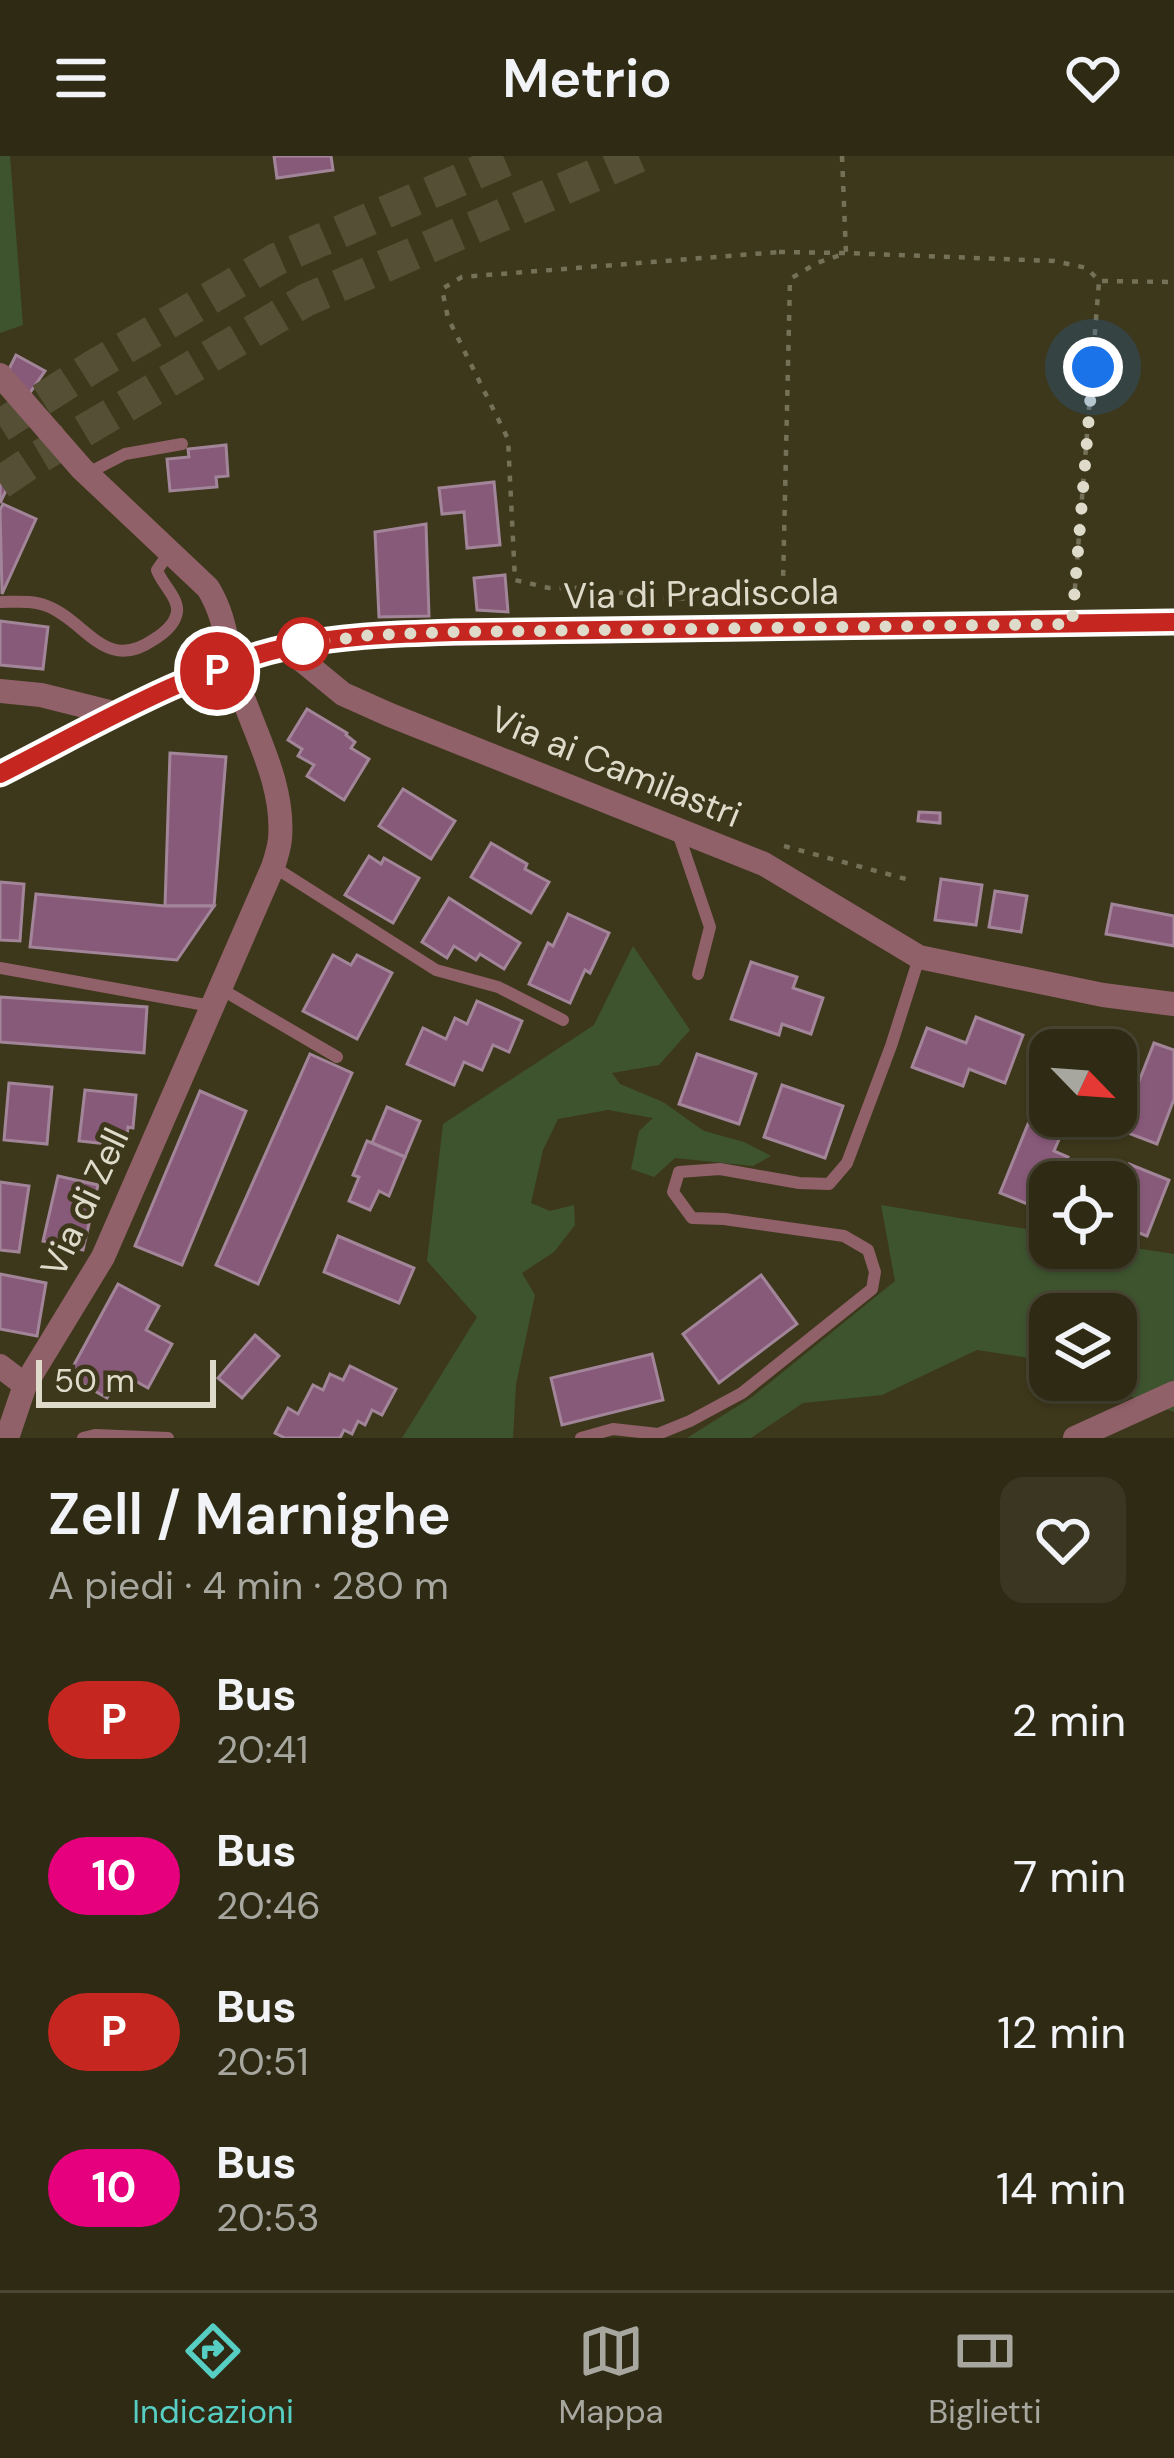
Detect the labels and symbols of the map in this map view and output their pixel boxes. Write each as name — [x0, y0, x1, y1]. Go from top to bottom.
your location — [1063, 337, 1123, 397]
street label: Via di Pradiscola — [563, 568, 839, 619]
unlabelled marker — [278, 619, 328, 669]
line badge: P — [178, 632, 256, 710]
street label: Via ai Camilastri — [483, 695, 748, 838]
north arrow — [1029, 1029, 1137, 1137]
street label: Via di Zell — [30, 1120, 139, 1284]
scale bar — [36, 1354, 216, 1407]

